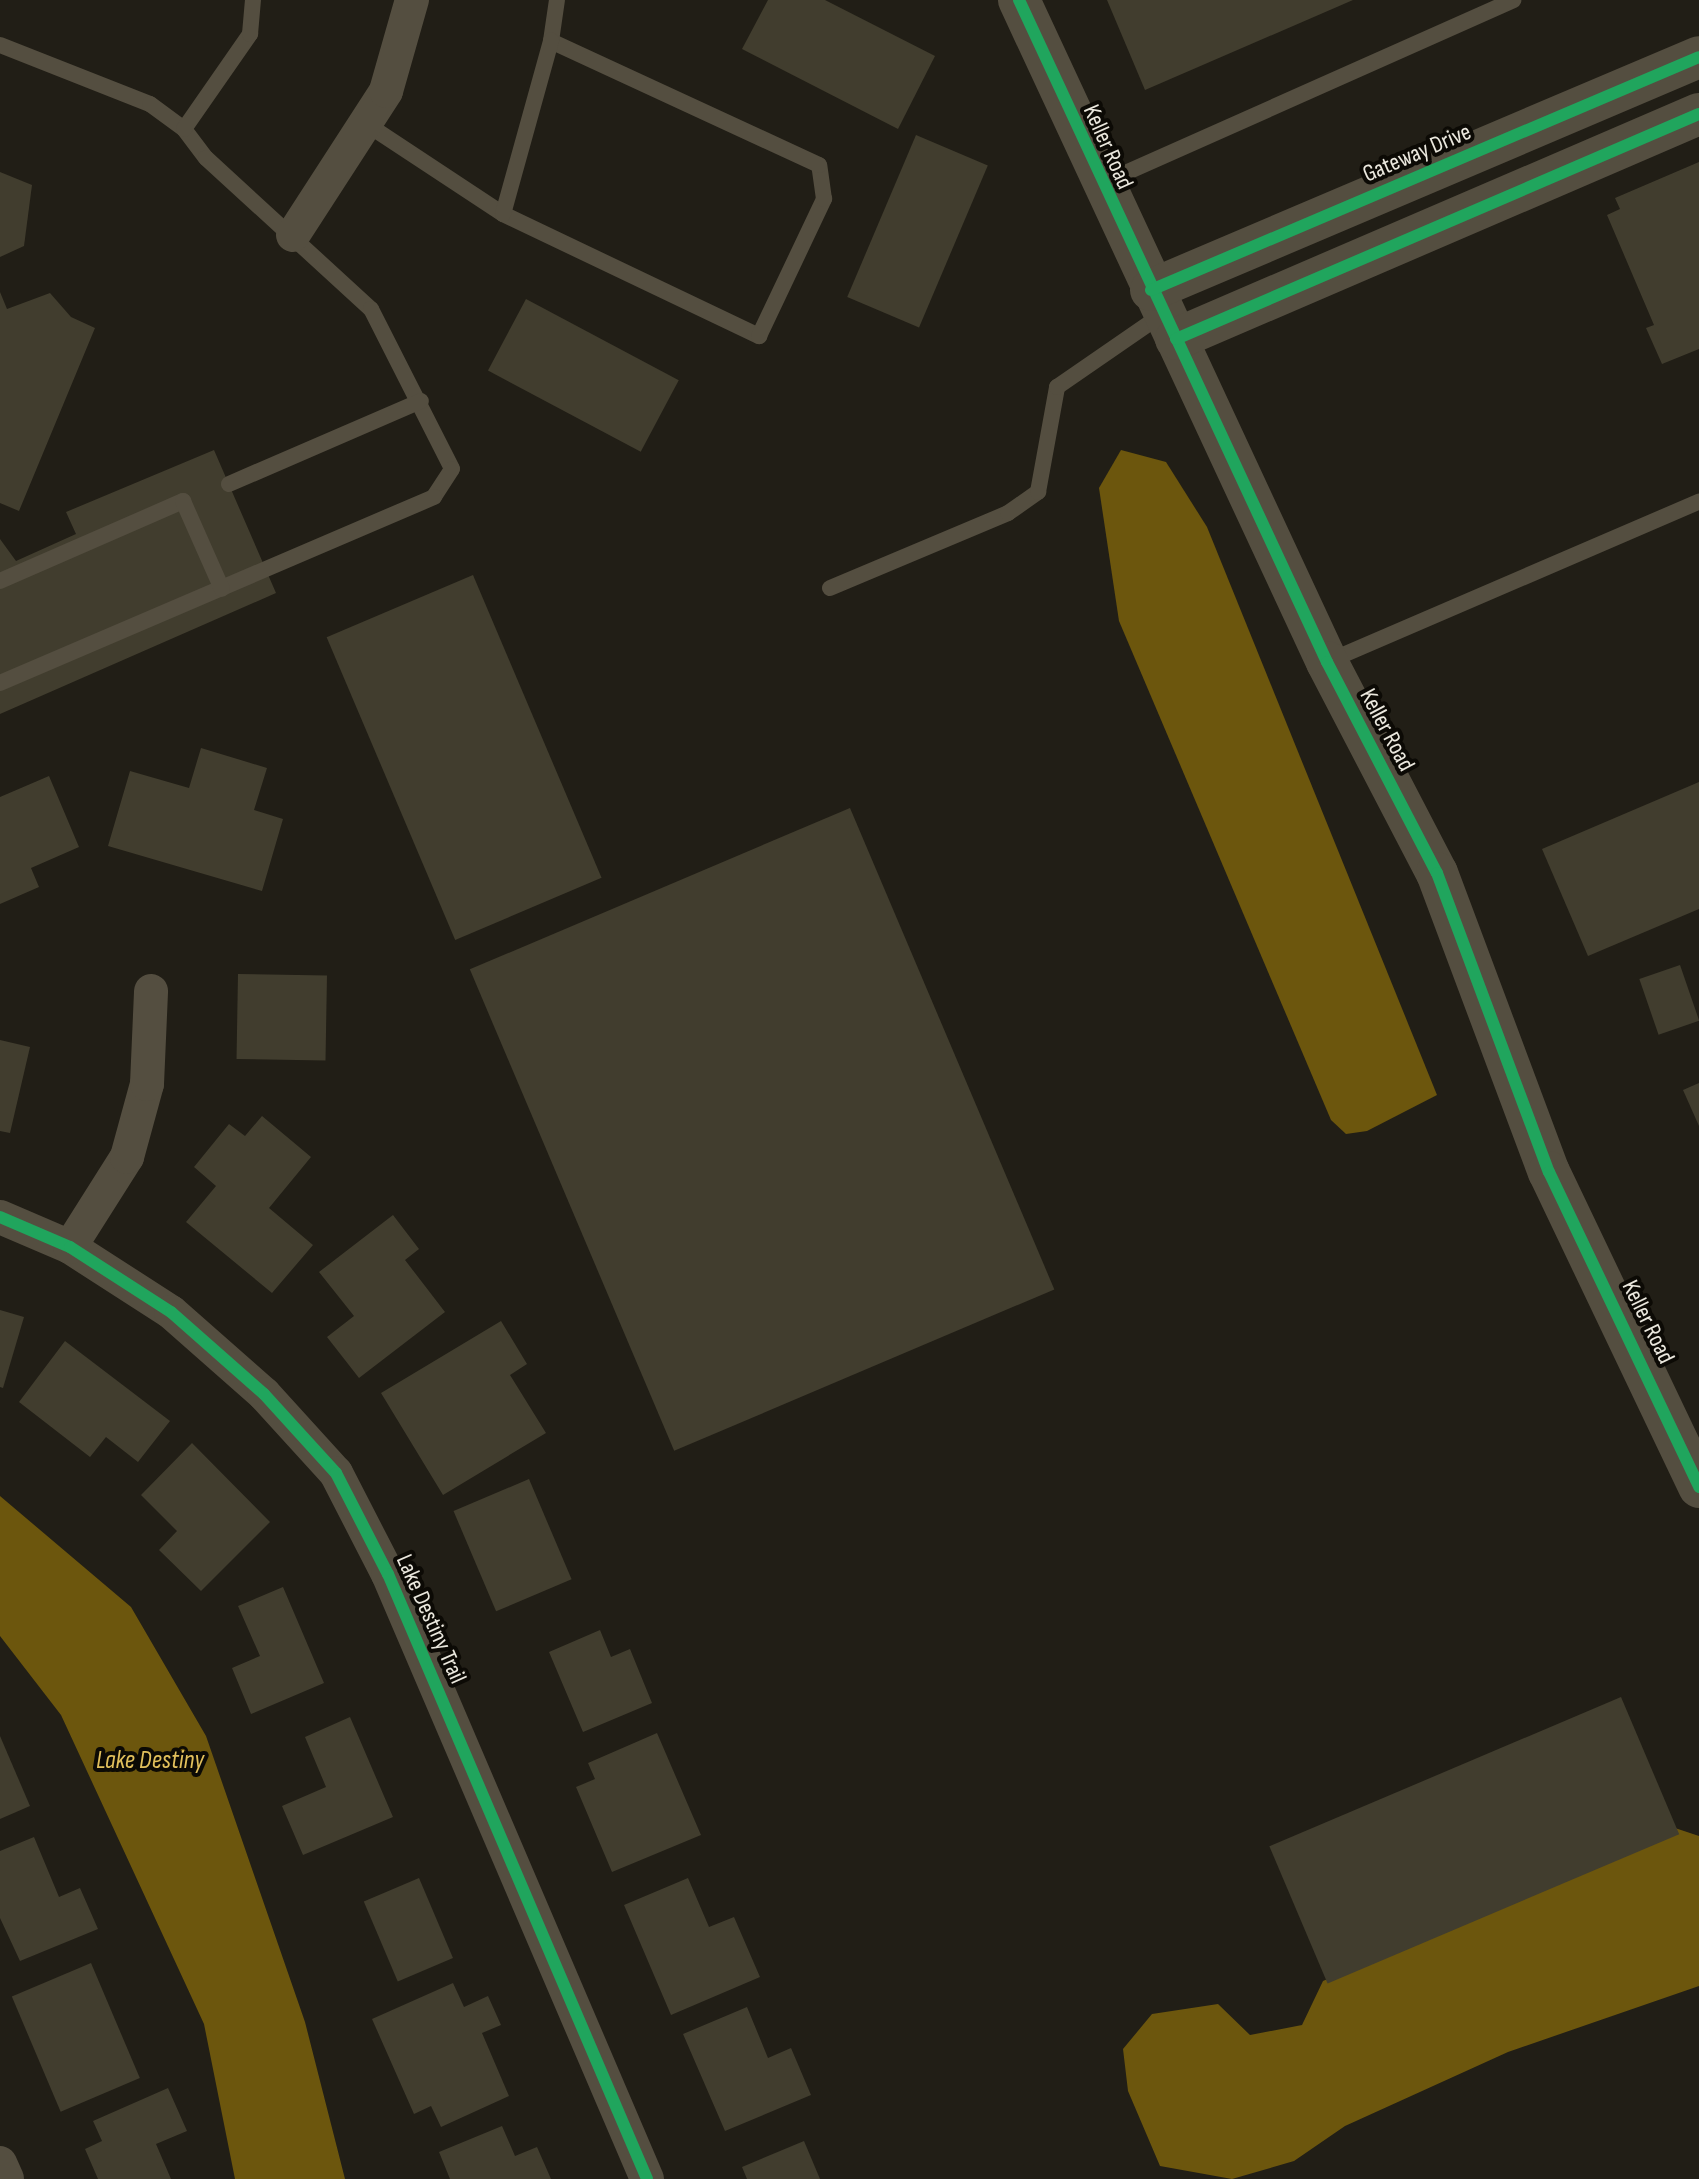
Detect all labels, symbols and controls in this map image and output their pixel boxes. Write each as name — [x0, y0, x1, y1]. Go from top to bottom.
street label: Keller Road — [1077, 100, 1139, 194]
street label: Gateway Drive — [1358, 117, 1476, 189]
street label: Keller Road — [1353, 684, 1421, 776]
street label: Keller Road — [1615, 1276, 1681, 1368]
street label: Lake Destiny Trail — [390, 1550, 472, 1688]
water label: Lake Destiny — [96, 1745, 204, 1777]

